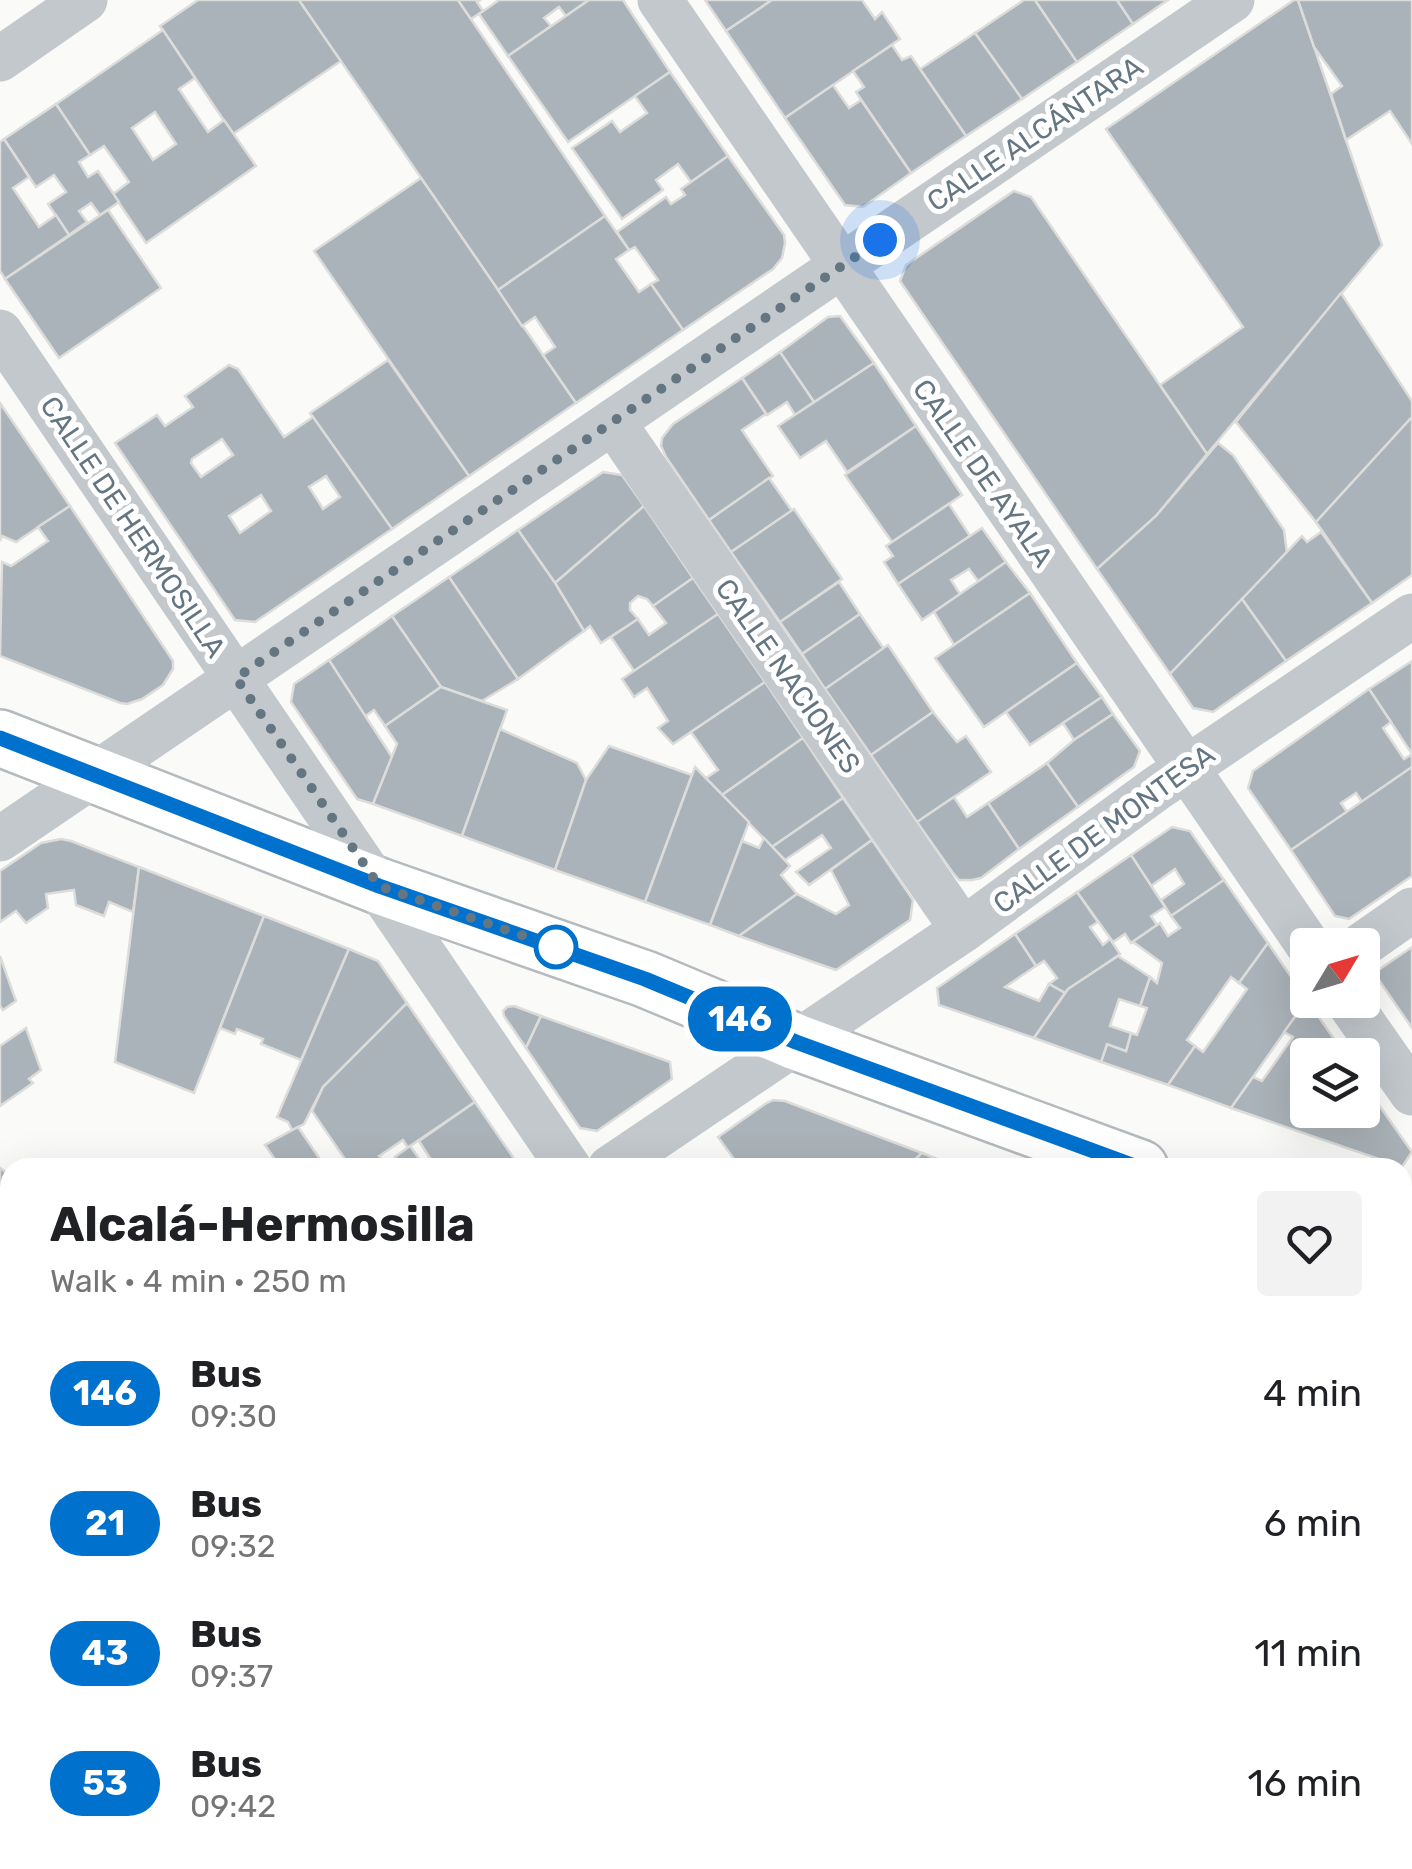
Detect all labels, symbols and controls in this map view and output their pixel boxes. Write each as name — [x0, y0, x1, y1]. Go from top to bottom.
street label: CALLE ALCÁNTARA — [921, 50, 1149, 218]
your location — [855, 215, 905, 265]
street label: CALLE DE AYALA — [906, 373, 1060, 573]
street label: CALLE DE HERMOSILLA — [33, 390, 233, 664]
street label: CALLE NACIONES — [709, 573, 867, 779]
street label: CALLE DE MONTESA — [987, 738, 1221, 920]
unlabelled marker — [535, 926, 577, 968]
north arrow — [1290, 928, 1380, 1018]
map controls — [1290, 928, 1380, 1128]
line badge: 146 — [682, 986, 798, 1052]
text: 146 — [708, 998, 772, 1040]
button: layers — [1290, 1038, 1380, 1128]
button: heart — [1257, 1191, 1362, 1296]
text: Alcalá-Hermosilla — [50, 1196, 475, 1253]
text: Walk · 4 min · 250 m — [50, 1262, 347, 1300]
text: Bus — [190, 1351, 262, 1397]
text: 4 min — [1263, 1370, 1362, 1416]
text: 146 — [73, 1372, 137, 1414]
text: 09:30 — [190, 1397, 277, 1435]
text: Bus — [190, 1481, 262, 1527]
text: 6 min — [1264, 1500, 1362, 1546]
text: 21 — [85, 1502, 125, 1544]
text: 09:32 — [190, 1527, 276, 1565]
text: Bus — [190, 1611, 262, 1657]
text: 11 min — [1254, 1630, 1362, 1676]
text: 43 — [82, 1632, 128, 1674]
text: 09:37 — [190, 1657, 273, 1695]
text: Bus — [190, 1741, 262, 1787]
text: 16 min — [1248, 1760, 1362, 1806]
text: 53 — [82, 1762, 128, 1804]
text: 09:42 — [190, 1787, 276, 1825]

